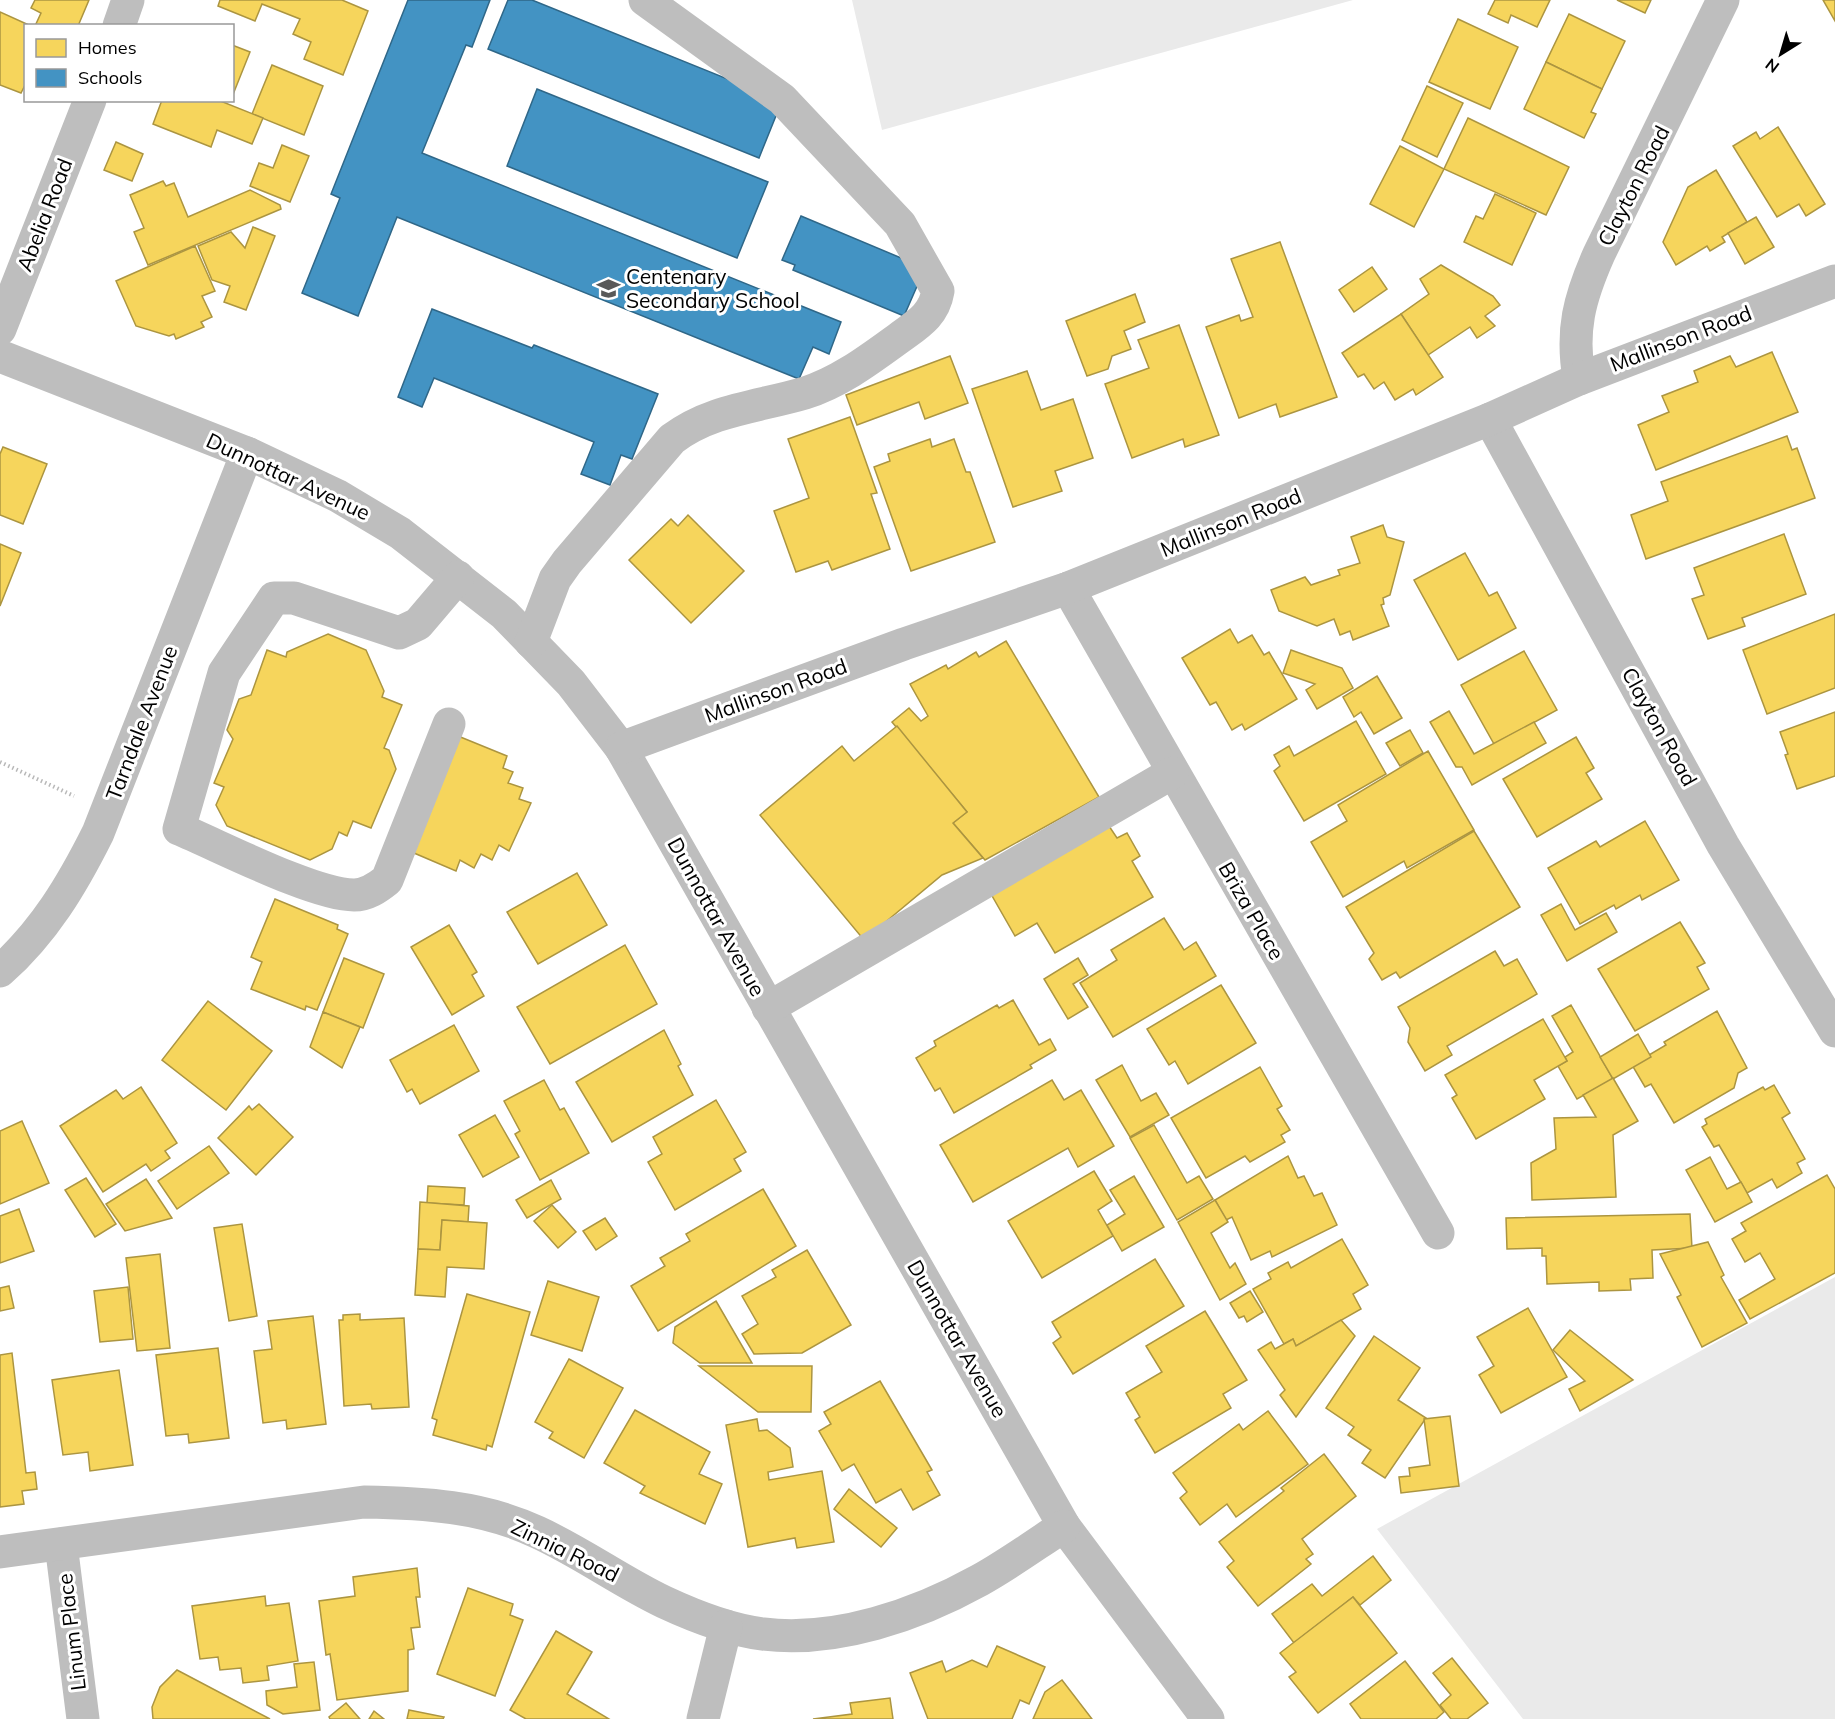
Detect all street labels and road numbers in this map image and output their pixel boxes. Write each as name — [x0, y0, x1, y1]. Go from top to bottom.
street label: Clayton Road — [1592, 121, 1675, 250]
street label: Abelia Road — [11, 154, 78, 275]
street label: Mallinson Road — [1606, 299, 1755, 377]
street label: Dunnottar Avenue — [202, 427, 374, 525]
street label: Mallinson Road — [1156, 482, 1305, 562]
street label: Tarndale Avenue — [100, 641, 183, 804]
street label: Mallinson Road — [701, 652, 850, 728]
street label: Clayton Road — [1617, 663, 1703, 790]
street label: Dunnottar Avenue — [662, 833, 771, 1000]
street label: Briza Place — [1213, 857, 1290, 964]
street label: Dunnottar Avenue — [902, 1255, 1014, 1422]
street label: Zinnia Road — [507, 1513, 624, 1587]
street label: Linum Place — [51, 1572, 91, 1692]

